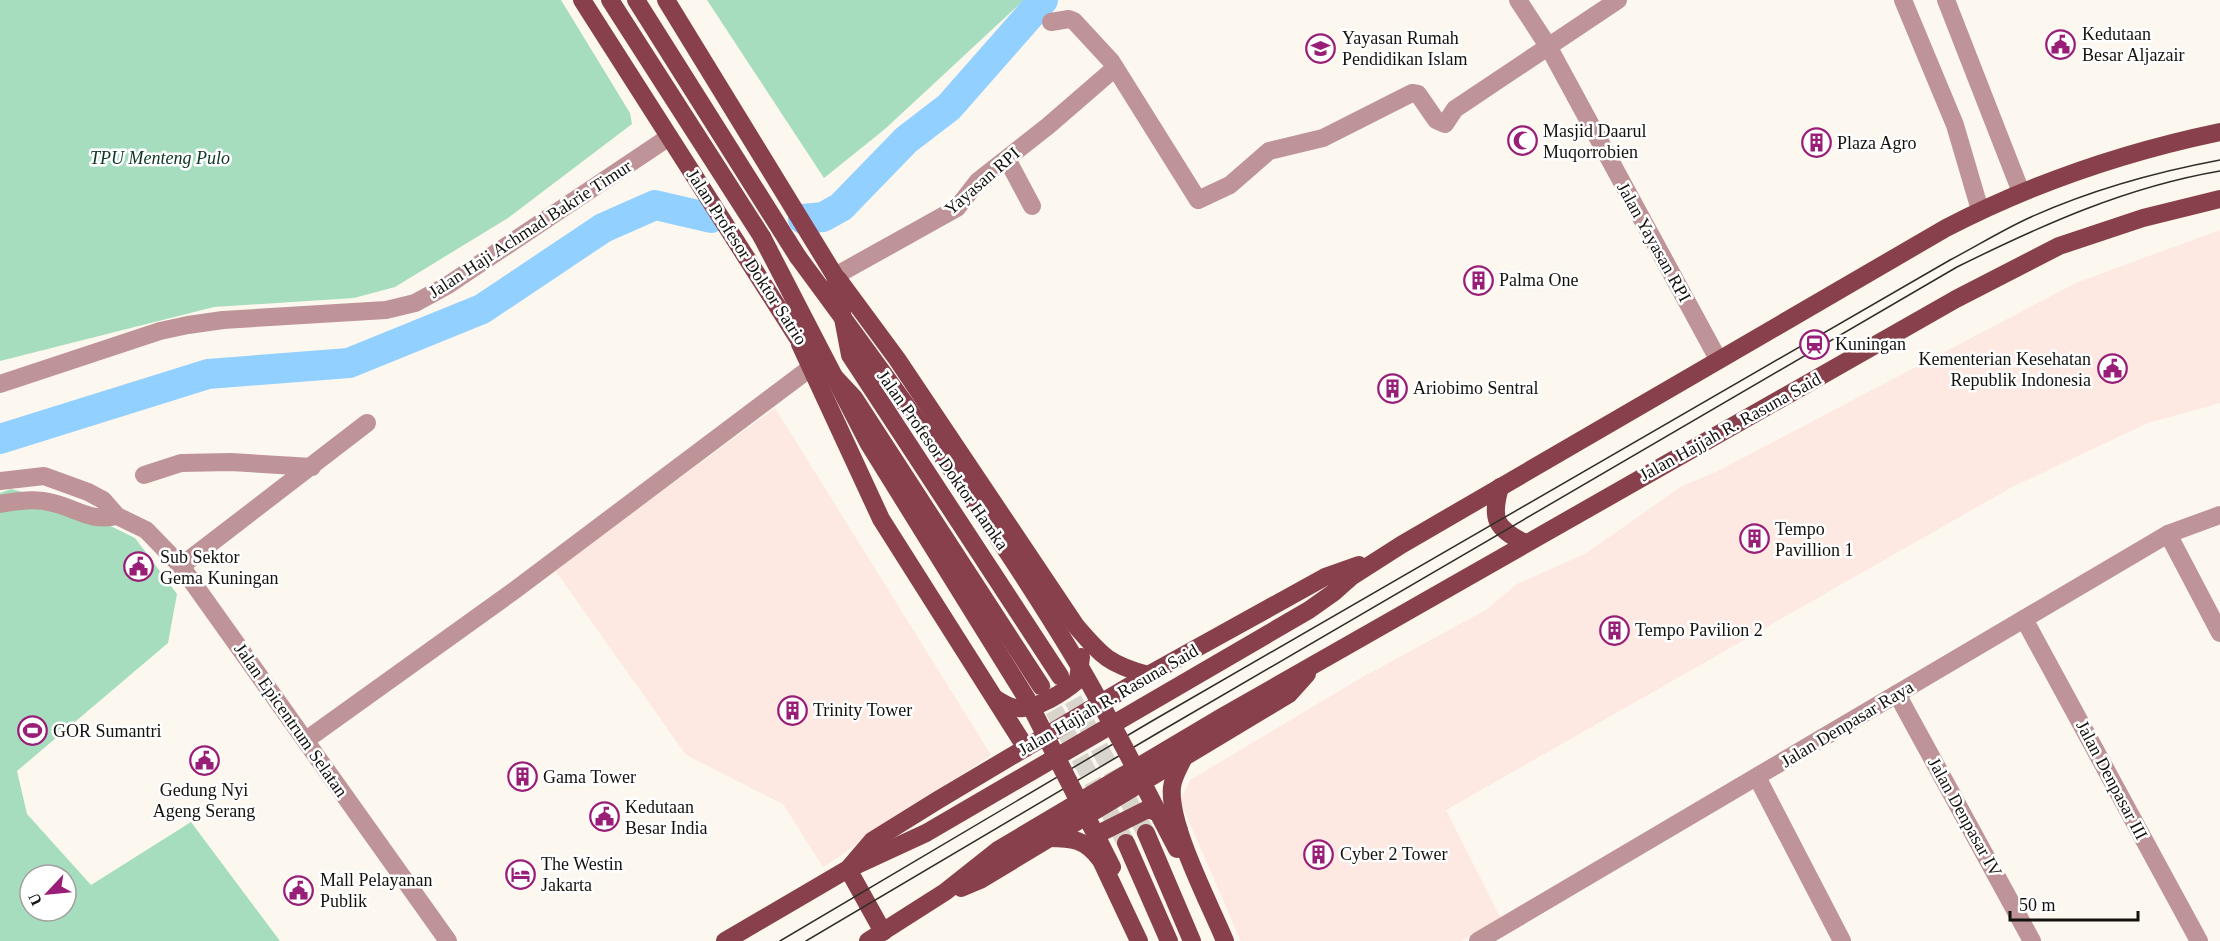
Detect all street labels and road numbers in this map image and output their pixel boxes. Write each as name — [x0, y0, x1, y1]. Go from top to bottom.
street label: Yayasan RPI — [940, 143, 1024, 219]
street label: Jalan Haji Achmad Bakrie Timur — [425, 156, 635, 302]
street label: Jalan Profesor Doktor Satrio — [683, 165, 811, 349]
street label: Jalan Yayasan RPI — [1613, 179, 1695, 305]
street label: Jalan Profesor Doktor Hamka — [873, 366, 1013, 554]
street label: Jalan Hajjah R. Rasuna Said — [1636, 369, 1824, 485]
street label: Jalan Epicentrum Selatan — [230, 639, 352, 801]
street label: Jalan Hajjah R. Rasuna Said — [1014, 640, 1202, 760]
street label: Jalan Denpasar Raya — [1777, 677, 1917, 771]
street label: Jalan Denpasar III — [2072, 717, 2152, 843]
street label: Jalan Denpasar IV — [1924, 754, 2006, 880]

